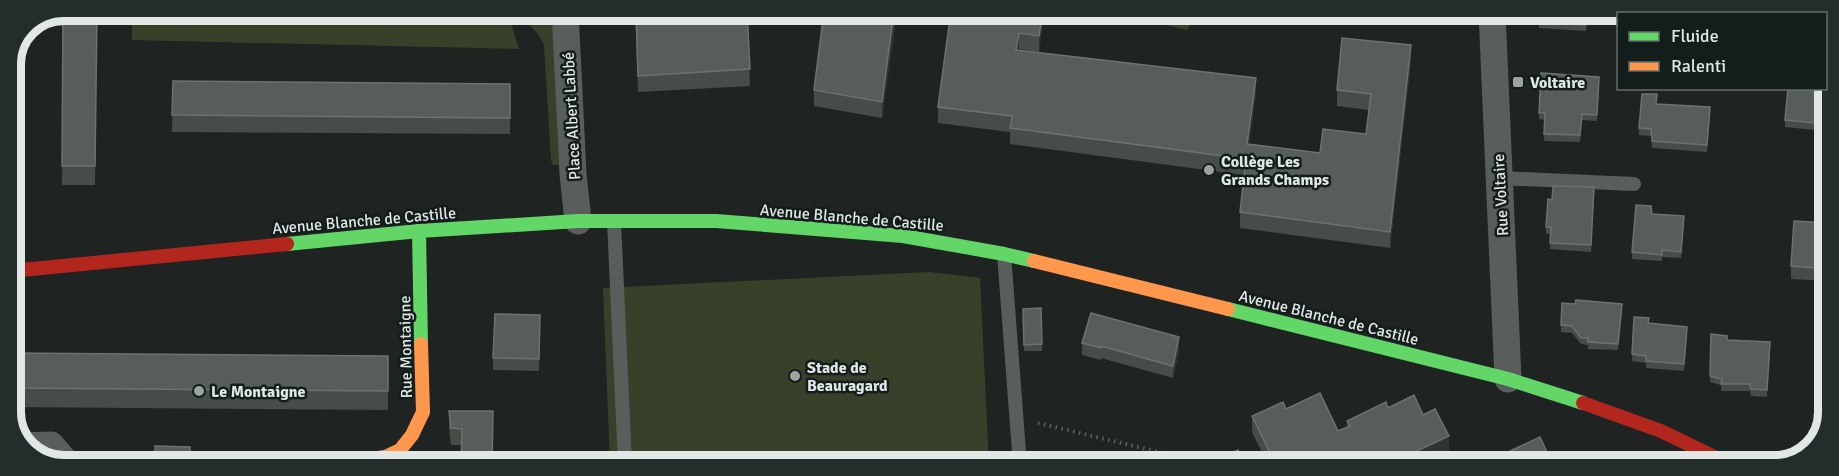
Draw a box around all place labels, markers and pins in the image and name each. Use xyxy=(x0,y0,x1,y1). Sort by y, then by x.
place label: Voltaire xyxy=(1530,73,1585,93)
marker: Voltaire xyxy=(1511,75,1525,89)
place label: Collège Les Grands Champs xyxy=(1221,152,1329,190)
marker: Collège Les Grands Champs xyxy=(1202,163,1216,177)
place label: Stade de Beauragard xyxy=(807,358,888,396)
marker: Stade de Beauragard xyxy=(788,369,802,383)
place label: Le Montaigne xyxy=(211,382,305,402)
marker: Le Montaigne xyxy=(192,384,206,398)

